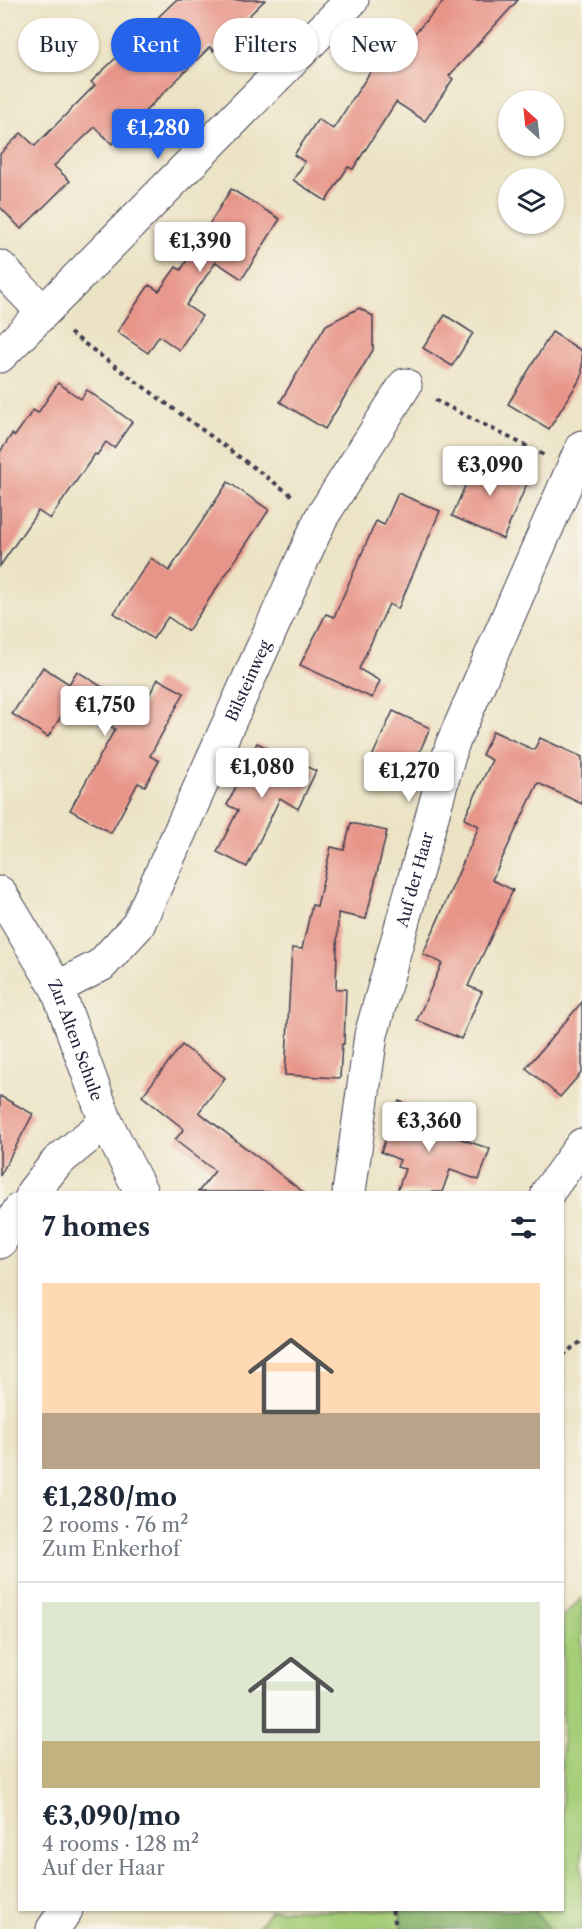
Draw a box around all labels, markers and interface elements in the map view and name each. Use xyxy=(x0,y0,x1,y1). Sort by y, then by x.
chip: Buy xyxy=(18,18,99,72)
chip: Rent xyxy=(111,18,201,72)
chip: Filters xyxy=(213,18,318,72)
chip: New xyxy=(330,18,418,72)
north arrow xyxy=(498,90,564,156)
map controls xyxy=(498,90,564,234)
pin: €1,280 xyxy=(109,109,207,160)
text: €1,280 xyxy=(126,116,190,140)
button: layers xyxy=(498,168,564,234)
pin: €1,390 xyxy=(151,222,249,273)
text: €1,390 xyxy=(168,229,232,253)
pin: €3,090 xyxy=(441,446,539,497)
text: €3,090 xyxy=(457,453,523,477)
street label: Bilsteinweg xyxy=(221,636,275,724)
pin: €1,750 xyxy=(56,686,154,737)
text: €1,750 xyxy=(75,693,136,717)
pin: €1,080 xyxy=(213,748,311,799)
pin: €1,270 xyxy=(360,752,458,803)
text: €1,080 xyxy=(230,755,294,779)
text: €1,270 xyxy=(378,759,440,783)
street label: Auf der Haar xyxy=(391,829,437,930)
street label: Zur Alten Schule xyxy=(44,975,107,1103)
pin: €3,360 xyxy=(380,1102,478,1153)
text: €3,360 xyxy=(396,1109,462,1133)
text: 7 homes xyxy=(42,1211,150,1243)
icon: filters xyxy=(507,1211,540,1244)
icon: home xyxy=(237,1322,345,1430)
text: €1,280/mo xyxy=(42,1481,177,1513)
text: 2 rooms · 76 m² xyxy=(42,1513,188,1537)
text: Zum Enkerhof xyxy=(42,1537,180,1561)
icon: home xyxy=(237,1641,345,1749)
text: €3,090/mo xyxy=(42,1800,180,1832)
text: 4 rooms · 128 m² xyxy=(42,1832,199,1856)
text: Auf der Haar xyxy=(42,1856,165,1880)

